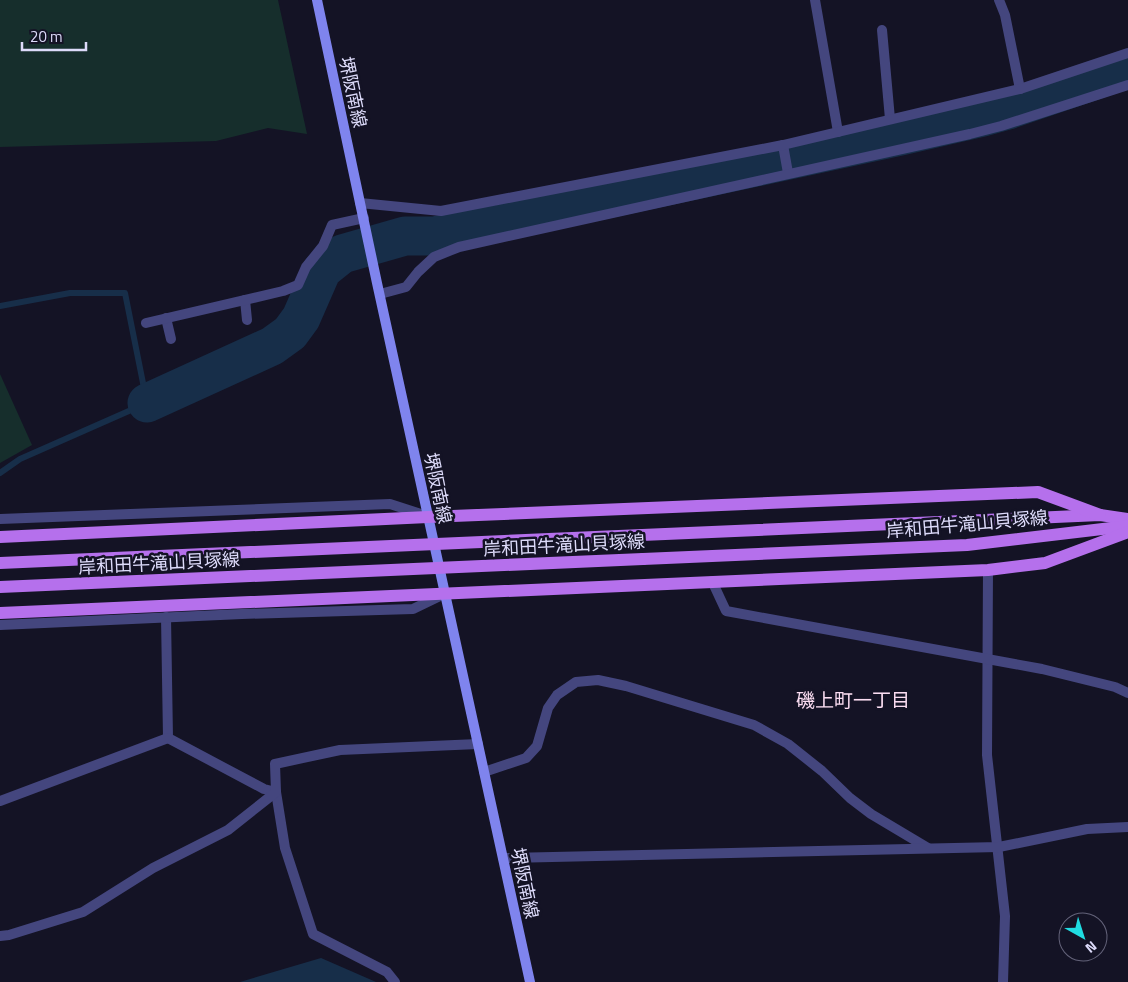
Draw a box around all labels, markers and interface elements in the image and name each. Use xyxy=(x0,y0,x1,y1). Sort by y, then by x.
scale bar xyxy=(22,20,86,52)
text: 20 m xyxy=(30,25,63,48)
street label: 堺阪南線 xyxy=(332,54,374,130)
street label: 堺阪南線 xyxy=(417,450,459,526)
street label: 岸和田牛滝山貝塚線 xyxy=(885,503,1049,545)
street label: 岸和田牛滝山貝塚線 xyxy=(482,527,646,563)
street label: 岸和田牛滝山貝塚線 xyxy=(77,545,241,581)
district label: 磯上町一丁目 xyxy=(796,685,910,714)
street label: 堺阪南線 xyxy=(504,845,546,921)
north arrow xyxy=(1058,912,1108,962)
text: N xyxy=(1081,936,1102,959)

